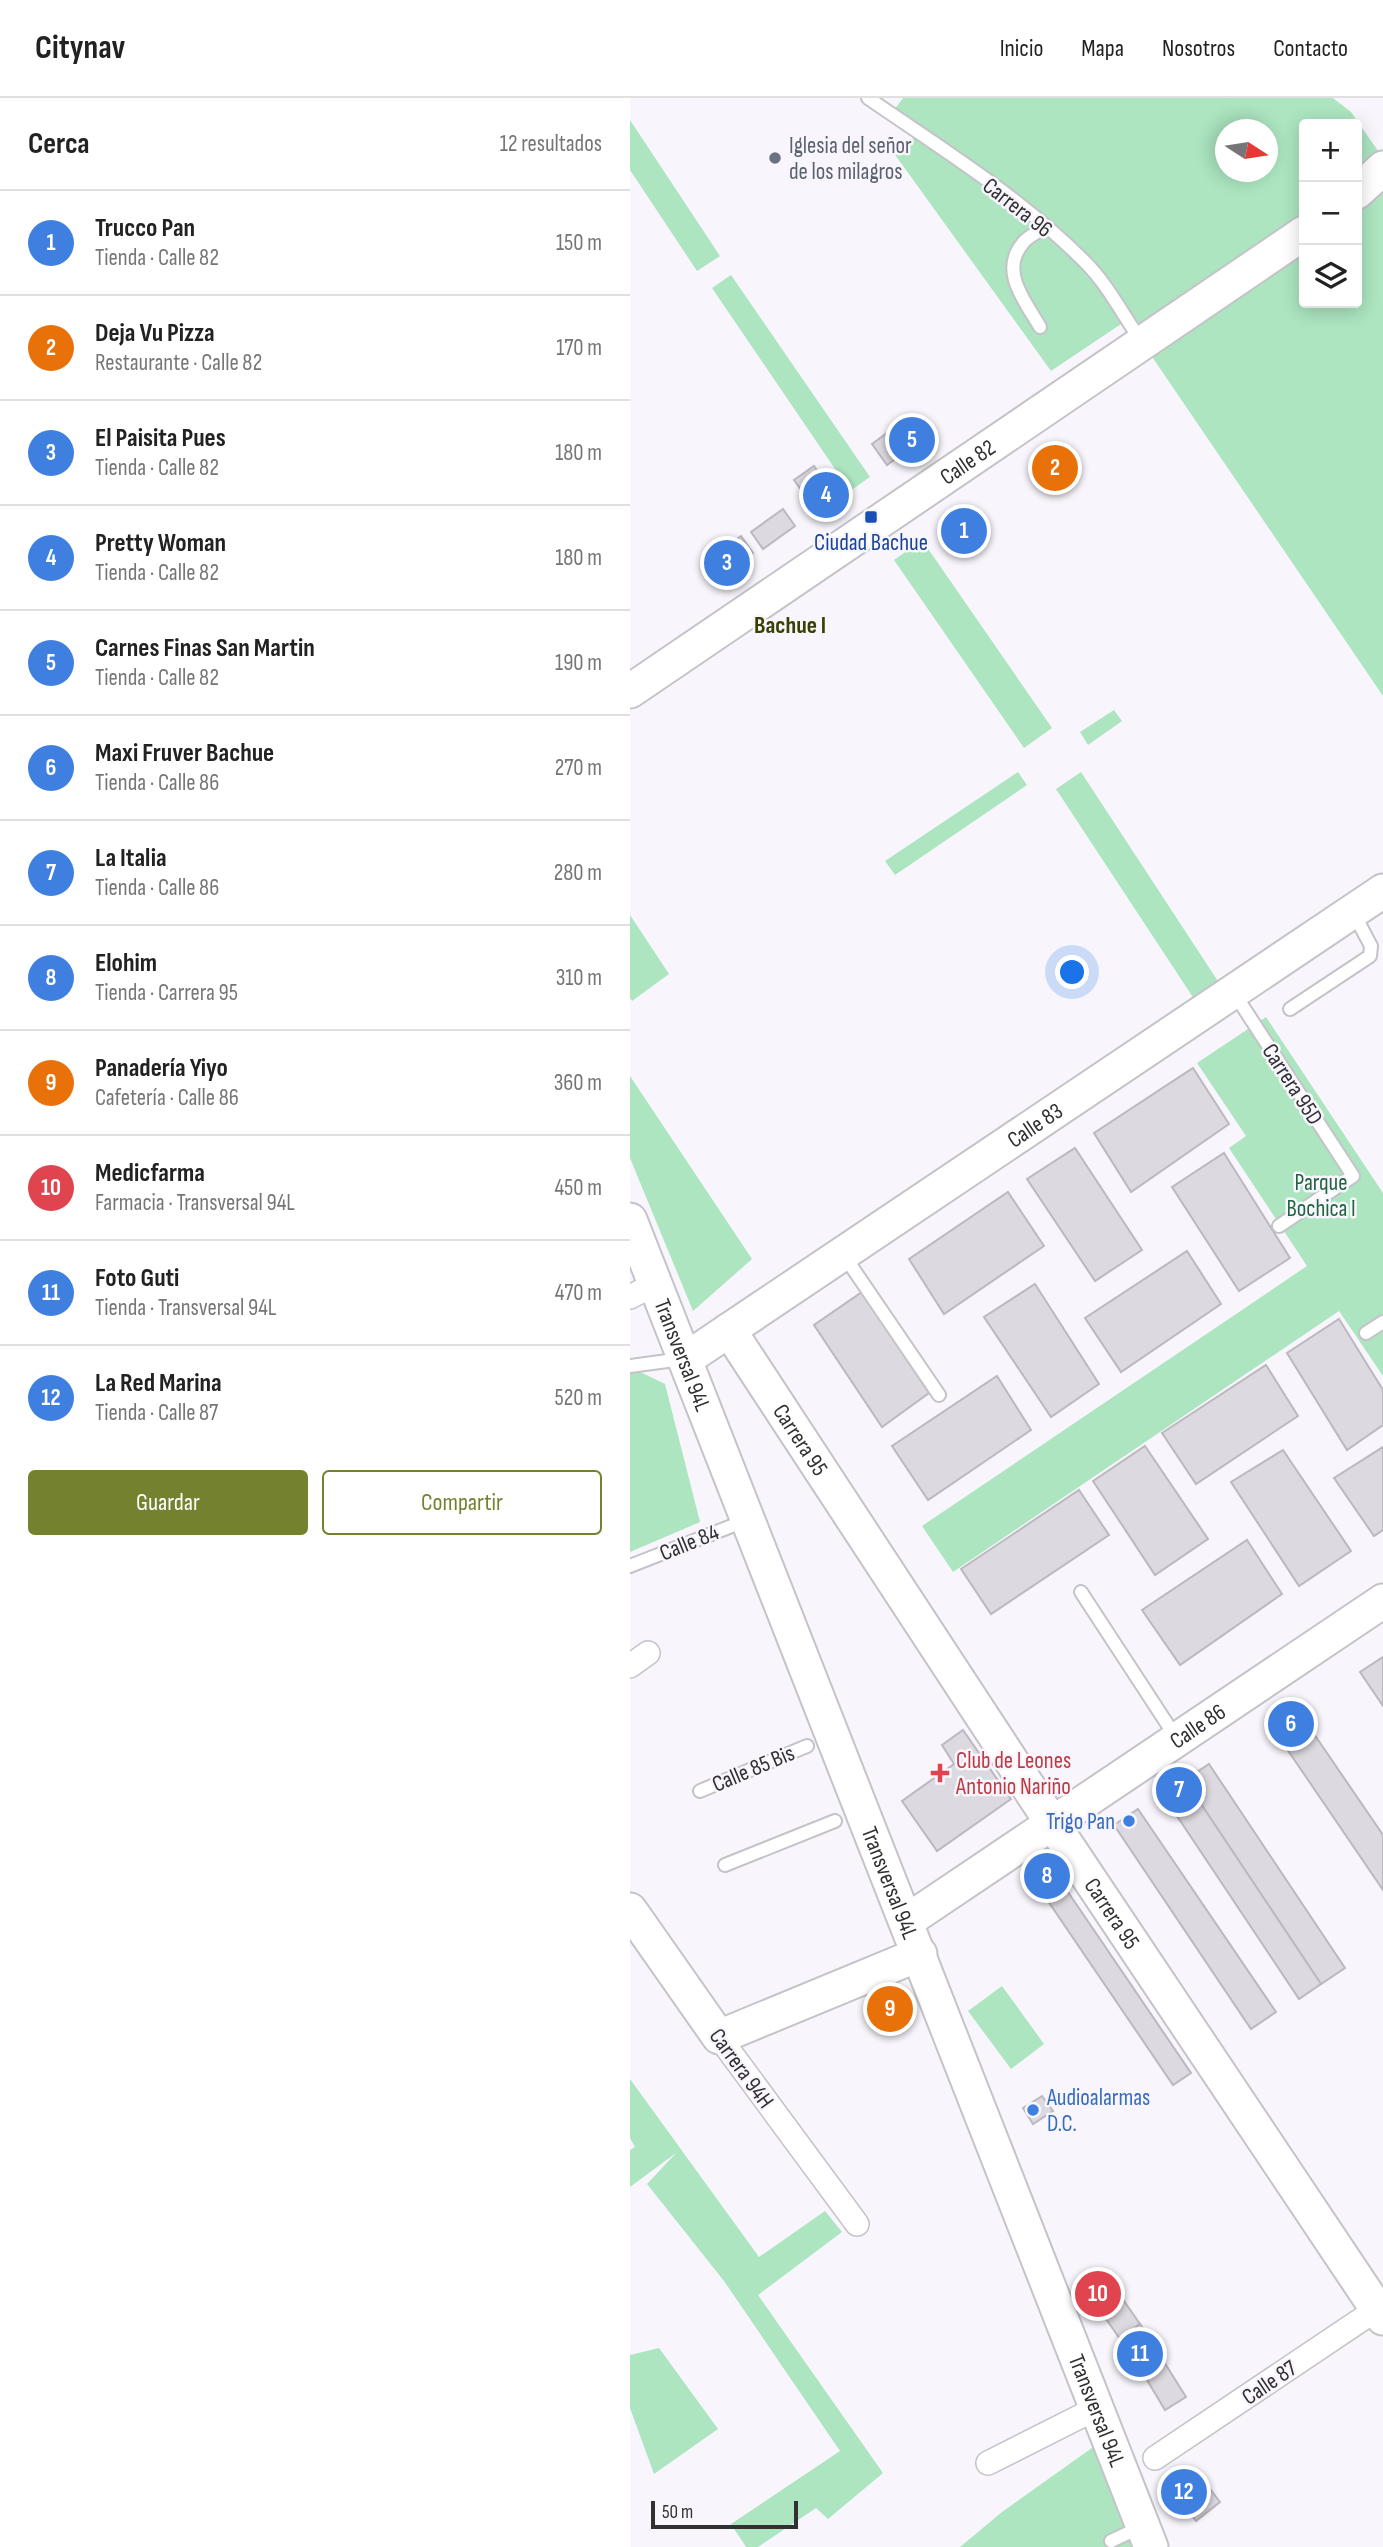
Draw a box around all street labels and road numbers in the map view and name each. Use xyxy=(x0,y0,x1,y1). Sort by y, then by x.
street label: Carrera 96 xyxy=(977,172,1058,244)
street label: Calle 82 xyxy=(935,434,1001,491)
street label: Carrera 95D xyxy=(1256,1039,1329,1130)
street label: Calle 83 xyxy=(1002,1097,1068,1154)
street label: Transversal 94L xyxy=(647,1295,717,1416)
street label: Carrera 95 xyxy=(766,1399,834,1481)
street label: Calle 84 xyxy=(656,1518,723,1567)
street label: Calle 86 xyxy=(1165,1698,1231,1755)
street label: Calle 85 Bis xyxy=(708,1739,799,1799)
street label: Transversal 94L xyxy=(855,1823,924,1944)
street label: Carrera 95 xyxy=(1078,1873,1145,1955)
street label: Carrera 94H xyxy=(703,2023,780,2114)
street label: Transversal 94L xyxy=(1062,2351,1131,2472)
street label: Calle 87 xyxy=(1237,2354,1302,2411)

